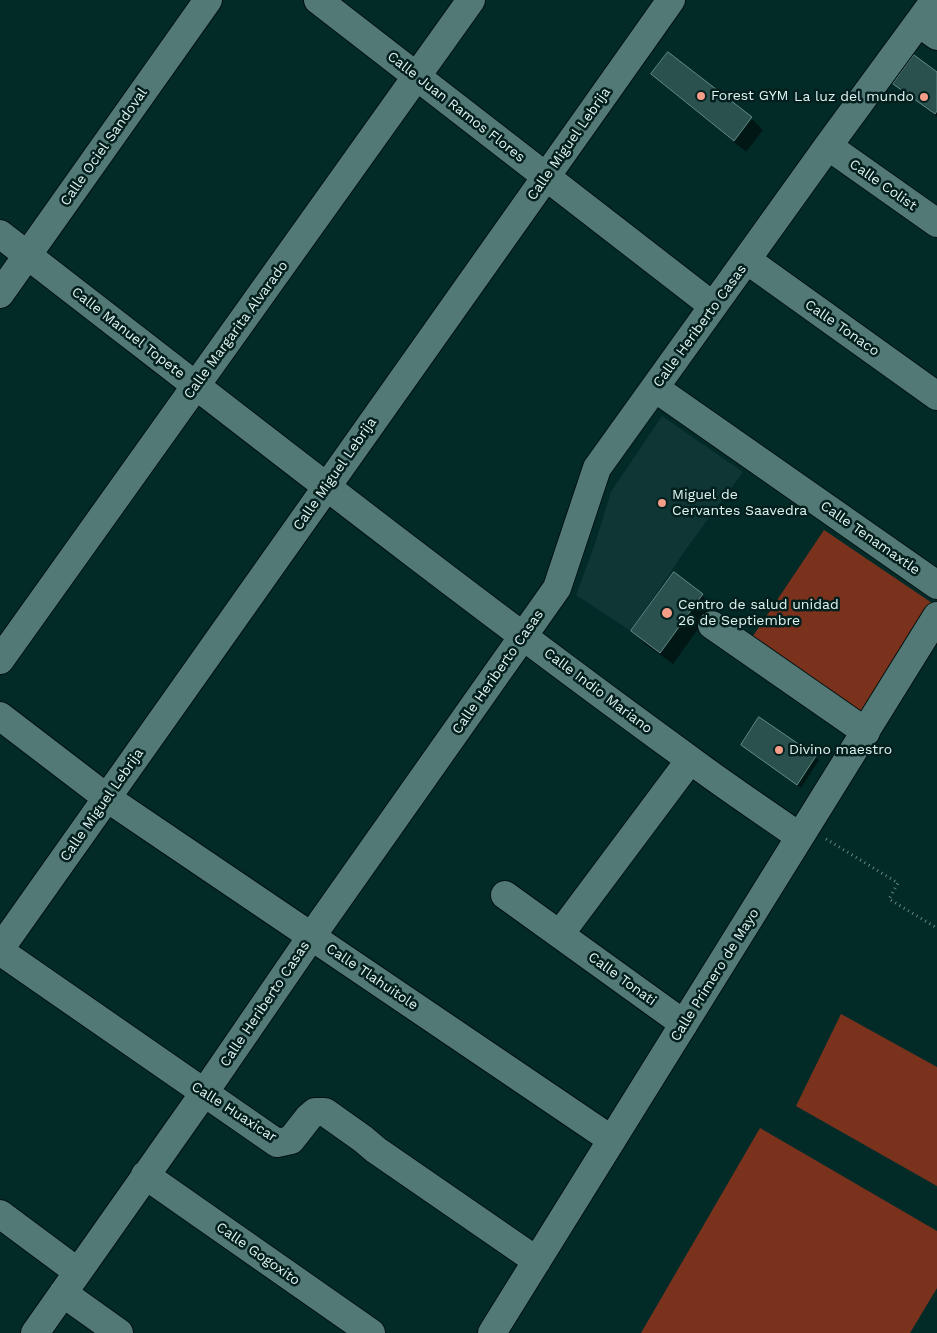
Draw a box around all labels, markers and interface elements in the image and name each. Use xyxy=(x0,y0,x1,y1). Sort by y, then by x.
street label: Calle Juan Ramos Flores xyxy=(384,48,528,166)
street label: Calle Miguel Lebrija xyxy=(524,84,614,204)
street label: Calle Ociel Sandoval xyxy=(57,85,151,209)
place label: Forest GYM xyxy=(711,88,788,104)
place label: La luz del mundo xyxy=(794,89,914,105)
marker: Forest GYM xyxy=(695,90,707,102)
marker: La luz del mundo xyxy=(918,91,930,103)
street label: Calle Colist xyxy=(846,156,920,214)
street label: Calle Margarita Alvarado xyxy=(180,258,292,402)
street label: Calle Heriberto Casas xyxy=(650,261,750,391)
street label: Calle Manuel Topete xyxy=(68,284,188,382)
street label: Calle Tonaco xyxy=(802,296,882,360)
street label: Calle Miguel Lebrija xyxy=(290,414,380,534)
place label: Miguel de Cervantes Saavedra xyxy=(672,487,807,520)
marker: Miguel de Cervantes Saavedra xyxy=(656,497,668,509)
street label: Calle Tenamaxtle xyxy=(817,497,923,579)
place label: Centro de salud unidad 26 de Septiembre xyxy=(678,597,839,630)
marker: Centro de salud unidad 26 de Septiembre xyxy=(660,606,674,620)
street label: Calle Heriberto Casas xyxy=(449,607,547,737)
street label: Calle Indio Mariano xyxy=(540,645,656,737)
place label: Divino maestro xyxy=(789,742,892,758)
marker: Divino maestro xyxy=(773,744,785,756)
street label: Calle Miguel Lebrija xyxy=(57,745,147,865)
street label: Calle Primero de Mayo xyxy=(667,905,763,1045)
street label: Calle Heriberto Casas xyxy=(217,938,313,1070)
street label: Calle Tlahuitole xyxy=(323,940,421,1014)
street label: Calle Tonati xyxy=(585,949,659,1009)
street label: Calle Huaxicar xyxy=(188,1078,280,1146)
street label: Calle Gogoxito xyxy=(213,1219,303,1289)

